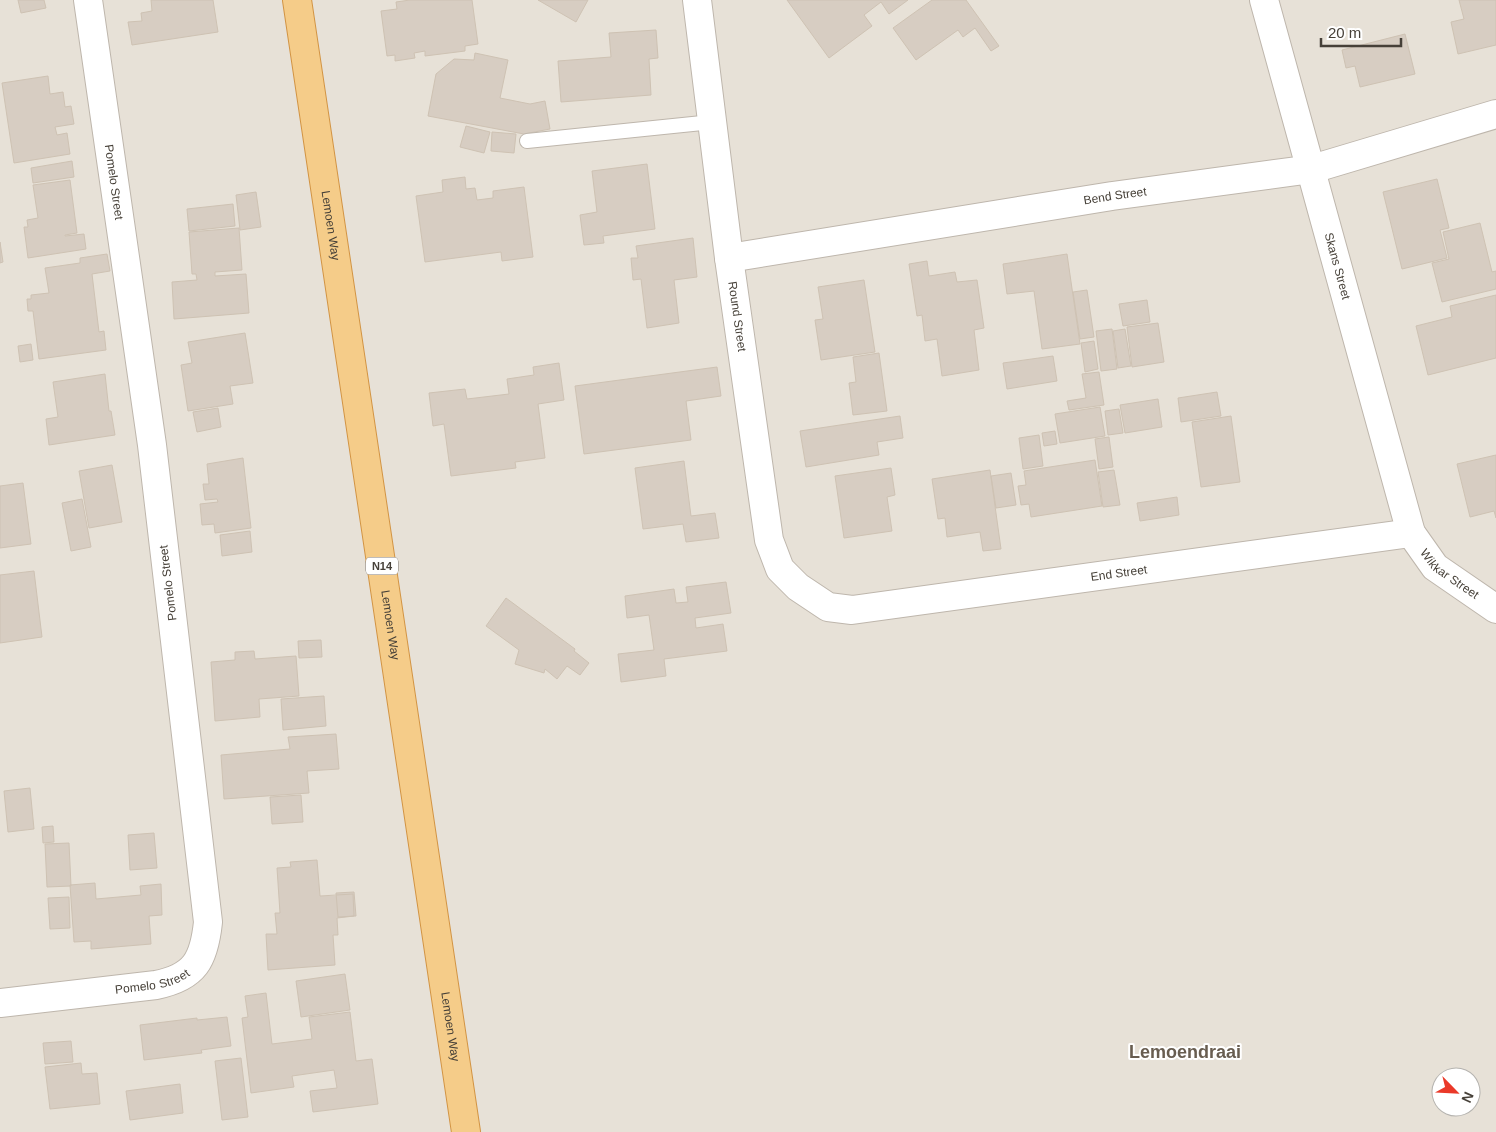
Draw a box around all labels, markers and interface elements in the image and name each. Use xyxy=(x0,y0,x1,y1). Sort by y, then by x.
scale bar xyxy=(1321,15,1401,47)
text: 20 m xyxy=(1328,24,1361,41)
street label: Pomelo Street xyxy=(102,143,126,221)
street label: Bend Street xyxy=(1083,184,1148,208)
street label: Lemoen Way xyxy=(319,190,343,261)
street label: Skans Street xyxy=(1321,231,1353,302)
street label: Round Street xyxy=(725,280,749,353)
street label: Pomelo Street xyxy=(156,544,180,622)
street label: Wikkar Street xyxy=(1417,546,1482,602)
road number: N14 xyxy=(366,558,398,574)
street label: End Street xyxy=(1090,562,1149,584)
street label: Lemoen Way xyxy=(378,589,402,661)
street label: Pomelo Street xyxy=(114,966,193,997)
street label: Lemoen Way xyxy=(438,991,462,1062)
district label: Lemoendraai xyxy=(1129,1042,1241,1062)
north arrow xyxy=(1431,1067,1481,1117)
text: N xyxy=(1459,1089,1477,1105)

